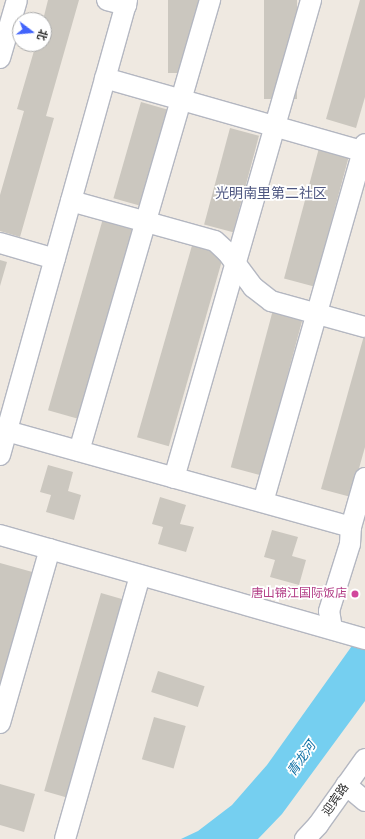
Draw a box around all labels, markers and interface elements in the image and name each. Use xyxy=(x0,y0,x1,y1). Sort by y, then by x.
north arrow xyxy=(12,12,52,52)
text: 北 xyxy=(35,28,50,42)
district label: 光明南里第二社区 xyxy=(215,185,327,201)
place label: 唐山锦江国际饭店 xyxy=(251,587,347,601)
marker: 唐山锦江国际饭店 xyxy=(350,589,360,599)
water label: 青龙河 xyxy=(284,739,320,779)
street label: 迎宾路 xyxy=(320,781,352,819)

